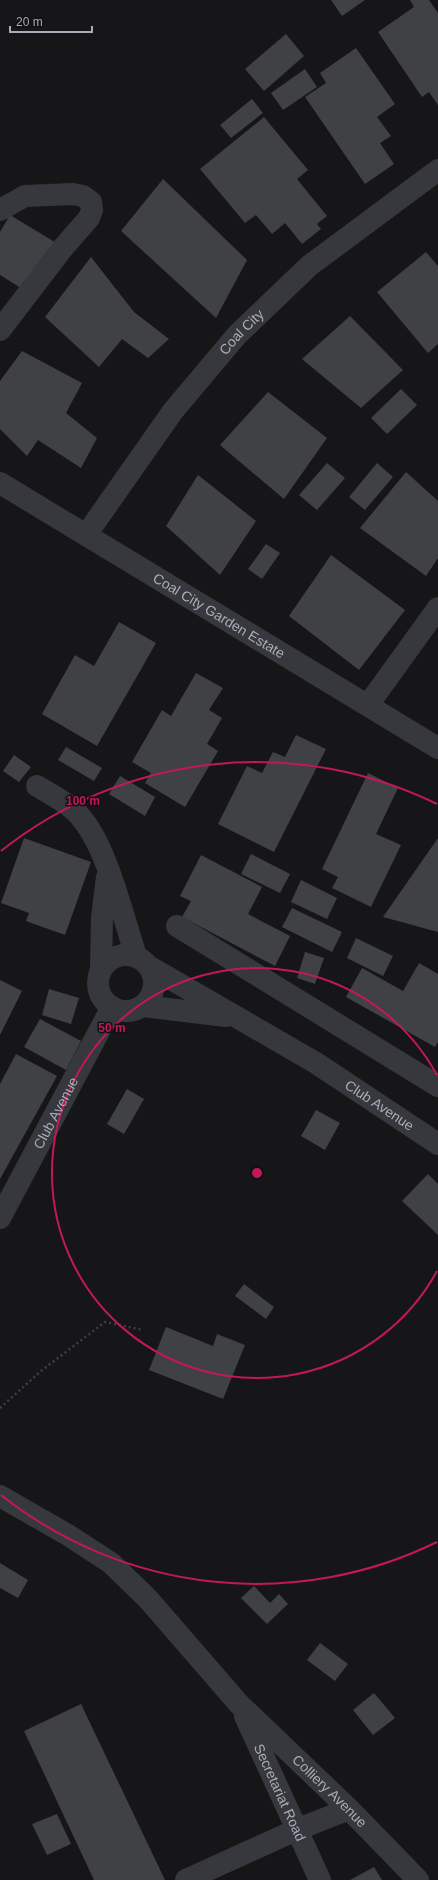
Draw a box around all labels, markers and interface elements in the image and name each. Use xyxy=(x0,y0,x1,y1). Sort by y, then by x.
scale bar xyxy=(10,8,92,34)
text: 20 m xyxy=(16,15,43,29)
street label: Coal City xyxy=(216,306,267,358)
street label: Coal City Garden Estate xyxy=(150,570,288,662)
text: 100 m xyxy=(66,794,100,808)
text: 50 m xyxy=(98,1021,126,1035)
street label: Club Avenue xyxy=(30,1074,82,1152)
street label: Club Avenue xyxy=(342,1077,417,1134)
centre of rings xyxy=(250,1166,264,1180)
street label: Secretariat Road xyxy=(251,1741,309,1844)
street label: Colliery Avenue xyxy=(289,1751,370,1831)

